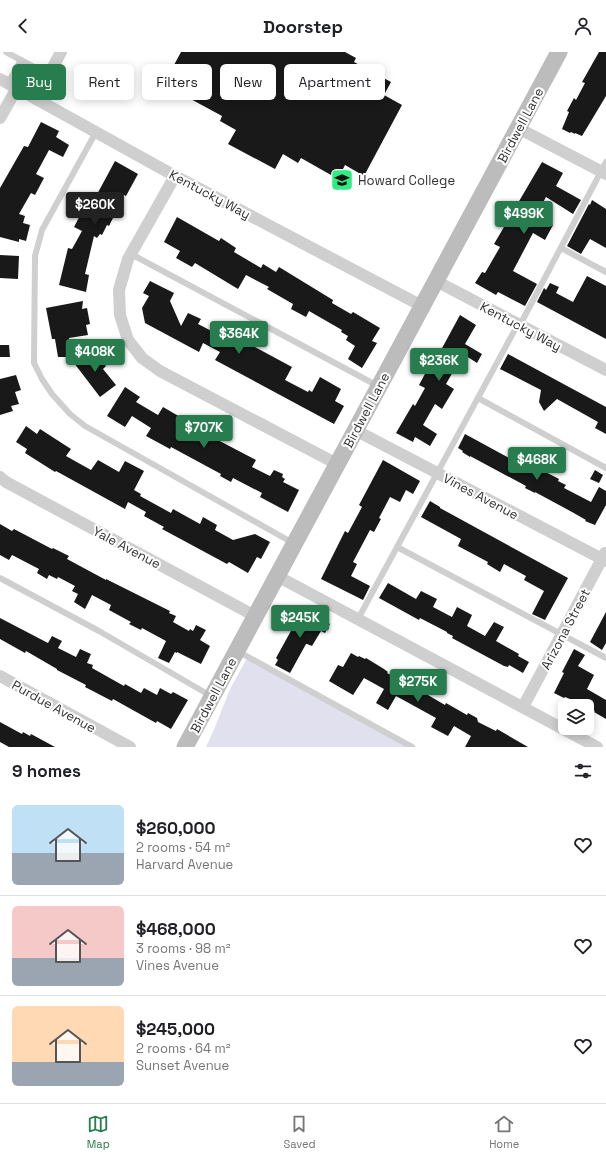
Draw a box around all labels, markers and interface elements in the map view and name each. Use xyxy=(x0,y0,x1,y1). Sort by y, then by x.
icon: back xyxy=(12,15,34,37)
text: Doorstep xyxy=(263,15,343,38)
icon: person xyxy=(572,15,594,37)
chip: Buy xyxy=(12,64,66,100)
chip: Rent xyxy=(74,64,134,100)
chip: Filters xyxy=(142,64,212,100)
chip: New xyxy=(220,64,276,100)
chip: Apartment xyxy=(284,64,385,100)
street label: Birdwell Lane xyxy=(494,85,547,166)
street label: Kentucky Way xyxy=(166,166,253,223)
school or university icon: Howard College xyxy=(329,167,355,193)
place label: Howard College xyxy=(358,172,455,189)
pin: $260K xyxy=(67,192,123,226)
text: $260K xyxy=(75,196,115,213)
pin: $499K xyxy=(496,201,552,235)
text: $499K xyxy=(504,205,544,222)
street label: Kentucky Way xyxy=(477,298,564,355)
pin: $364K xyxy=(211,321,267,355)
text: $364K xyxy=(219,325,259,342)
pin: $408K xyxy=(67,339,123,373)
text: $408K xyxy=(75,343,115,360)
pin: $236K xyxy=(411,348,467,382)
text: $236K xyxy=(419,352,459,369)
street label: Birdwell Lane xyxy=(340,370,393,451)
pin: $707K xyxy=(176,415,232,449)
text: $707K xyxy=(185,419,223,436)
pin: $468K xyxy=(509,447,565,481)
text: $468K xyxy=(517,451,557,468)
street label: Vines Avenue xyxy=(440,469,521,523)
street label: Yale Avenue xyxy=(90,522,164,572)
street label: Arizona Street xyxy=(537,586,594,673)
pin: $245K xyxy=(272,605,328,639)
text: $245K xyxy=(280,609,320,626)
street label: Birdwell Lane xyxy=(187,655,240,736)
pin: $275K xyxy=(390,669,446,703)
text: $275K xyxy=(399,673,437,690)
street label: Purdue Avenue xyxy=(9,676,99,737)
map controls xyxy=(558,699,594,735)
button: layers xyxy=(558,699,594,735)
text: 9 homes xyxy=(12,760,81,782)
icon: filters xyxy=(572,760,594,782)
text: $260,000 xyxy=(136,817,216,839)
icon: home xyxy=(44,821,92,869)
icon: heart xyxy=(572,834,594,856)
text: 2 rooms · 54 m² xyxy=(136,839,230,856)
text: Harvard Avenue xyxy=(136,856,233,873)
text: $468,000 xyxy=(136,918,216,940)
icon: home xyxy=(44,922,92,970)
icon: heart xyxy=(572,935,594,957)
text: 3 rooms · 98 m² xyxy=(136,940,230,957)
text: Vines Avenue xyxy=(136,957,219,974)
text: $245,000 xyxy=(136,1018,215,1040)
icon: home xyxy=(44,1022,92,1070)
icon: heart xyxy=(572,1035,594,1057)
text: 2 rooms · 64 m² xyxy=(136,1040,230,1057)
text: Sunset Avenue xyxy=(136,1057,229,1074)
tab: Map xyxy=(87,1113,110,1151)
tab: Saved xyxy=(283,1113,316,1151)
tab: Home xyxy=(489,1113,519,1151)

